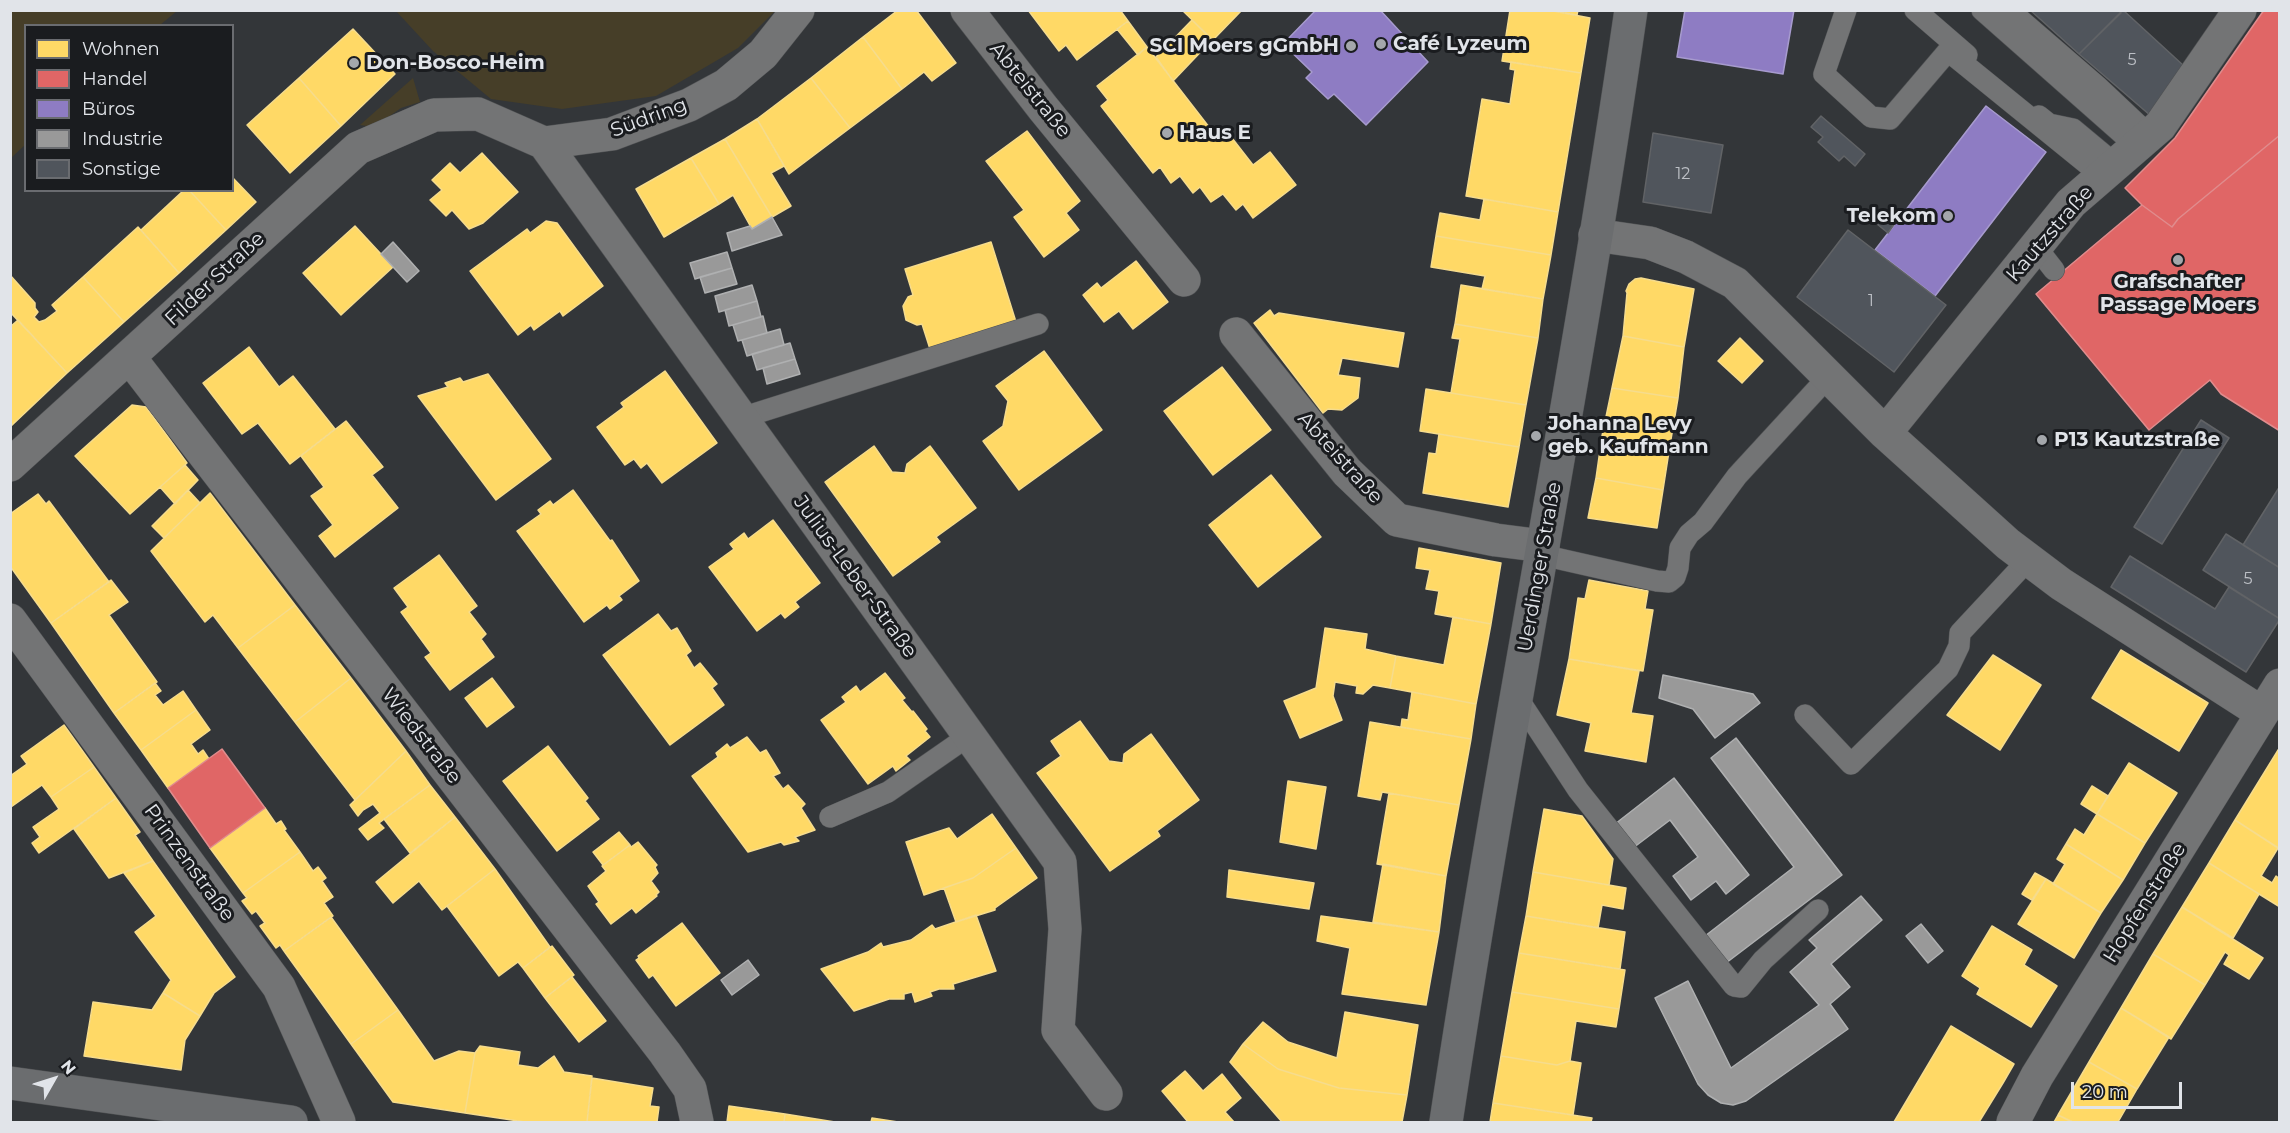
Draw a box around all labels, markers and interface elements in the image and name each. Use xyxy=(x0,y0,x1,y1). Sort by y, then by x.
legend xyxy=(24,24,234,192)
place label: Café Lyzeum xyxy=(1393,32,1528,56)
place label: SCI Moers gGmbH xyxy=(1149,34,1339,58)
marker: Café Lyzeum xyxy=(1374,37,1388,51)
text: Wohnen xyxy=(82,38,160,60)
street label: Abteistraße xyxy=(984,38,1076,142)
marker: SCI Moers gGmbH xyxy=(1344,39,1358,53)
house number: 5 xyxy=(2127,50,2137,70)
place label: Don-Bosco-Heim xyxy=(366,51,545,75)
marker: Don-Bosco-Heim xyxy=(347,56,361,70)
text: Handel xyxy=(82,68,147,90)
street label: Südring xyxy=(607,93,691,143)
text: Büros xyxy=(82,98,135,120)
place label: Haus E xyxy=(1179,121,1251,145)
marker: Haus E xyxy=(1160,126,1174,140)
text: Industrie xyxy=(82,128,163,150)
text: Sonstige xyxy=(82,158,161,180)
house number: 12 xyxy=(1676,164,1690,184)
street label: Kautzstraße xyxy=(2002,181,2098,287)
place label: Telekom xyxy=(1847,204,1936,228)
marker: Telekom xyxy=(1941,209,1955,223)
street label: Filder Straße xyxy=(160,227,270,331)
marker: Grafschafter Passage Moers xyxy=(2171,253,2185,267)
place label: Grafschafter Passage Moers xyxy=(2100,270,2256,317)
house number: 1 xyxy=(1868,291,1874,311)
street label: Abteistraße xyxy=(1292,407,1388,509)
place label: Johanna Levy geb. Kaufmann xyxy=(1548,412,1709,459)
place label: P13 Kautzstraße xyxy=(2054,428,2220,452)
marker: Johanna Levy geb. Kaufmann xyxy=(1529,429,1543,443)
marker: P13 Kautzstraße xyxy=(2035,433,2049,447)
street label: Uerdinger Straße xyxy=(1513,480,1567,654)
street label: Julius-Leber-Straße xyxy=(788,491,922,663)
house number: 5 xyxy=(2243,569,2253,589)
street label: Wiedstraße xyxy=(376,683,466,789)
street label: Prinzenstraße xyxy=(139,800,239,926)
street label: Hopfenstraße xyxy=(2099,839,2191,967)
north arrow xyxy=(24,1049,84,1109)
text: N xyxy=(57,1056,80,1078)
scale bar xyxy=(2074,1070,2185,1108)
text: 20 m xyxy=(2082,1081,2128,1103)

